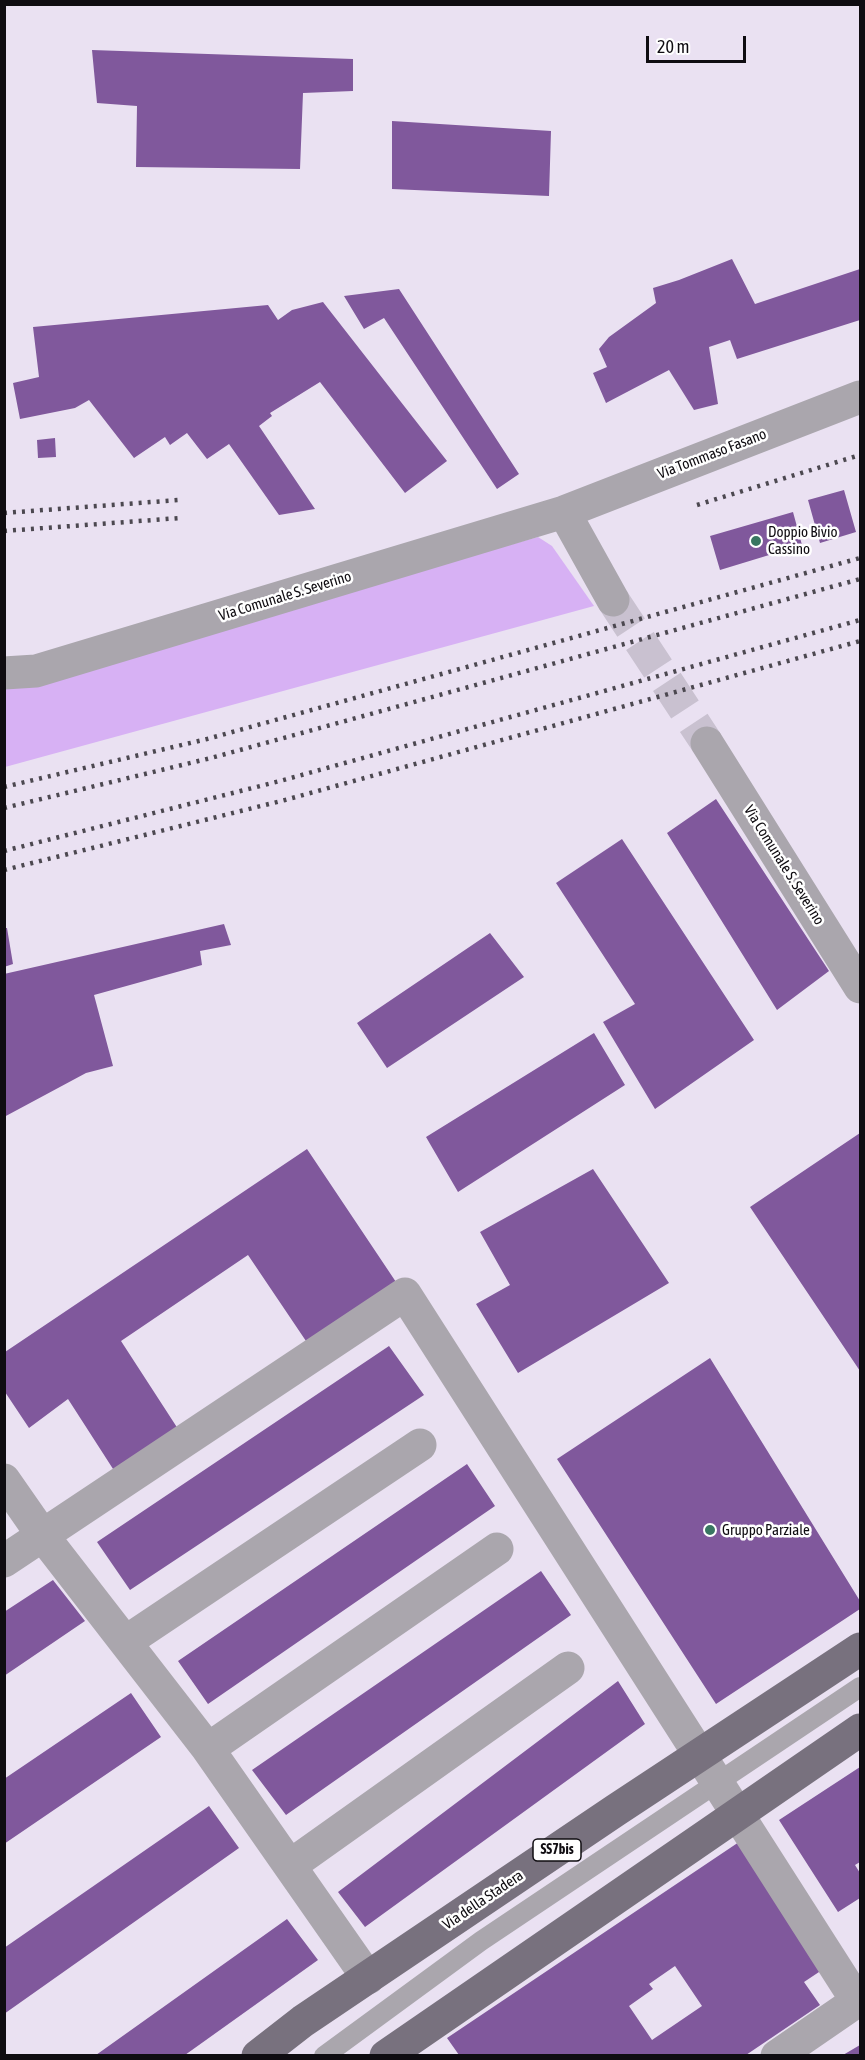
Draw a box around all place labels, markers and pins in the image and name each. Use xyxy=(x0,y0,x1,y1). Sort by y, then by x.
place label: Doppio Bivio Cassino xyxy=(768,523,837,558)
marker: Doppio Bivio Cassino xyxy=(749,534,763,548)
place label: Gruppo Parziale xyxy=(722,1521,810,1539)
marker: Gruppo Parziale xyxy=(703,1523,717,1537)

